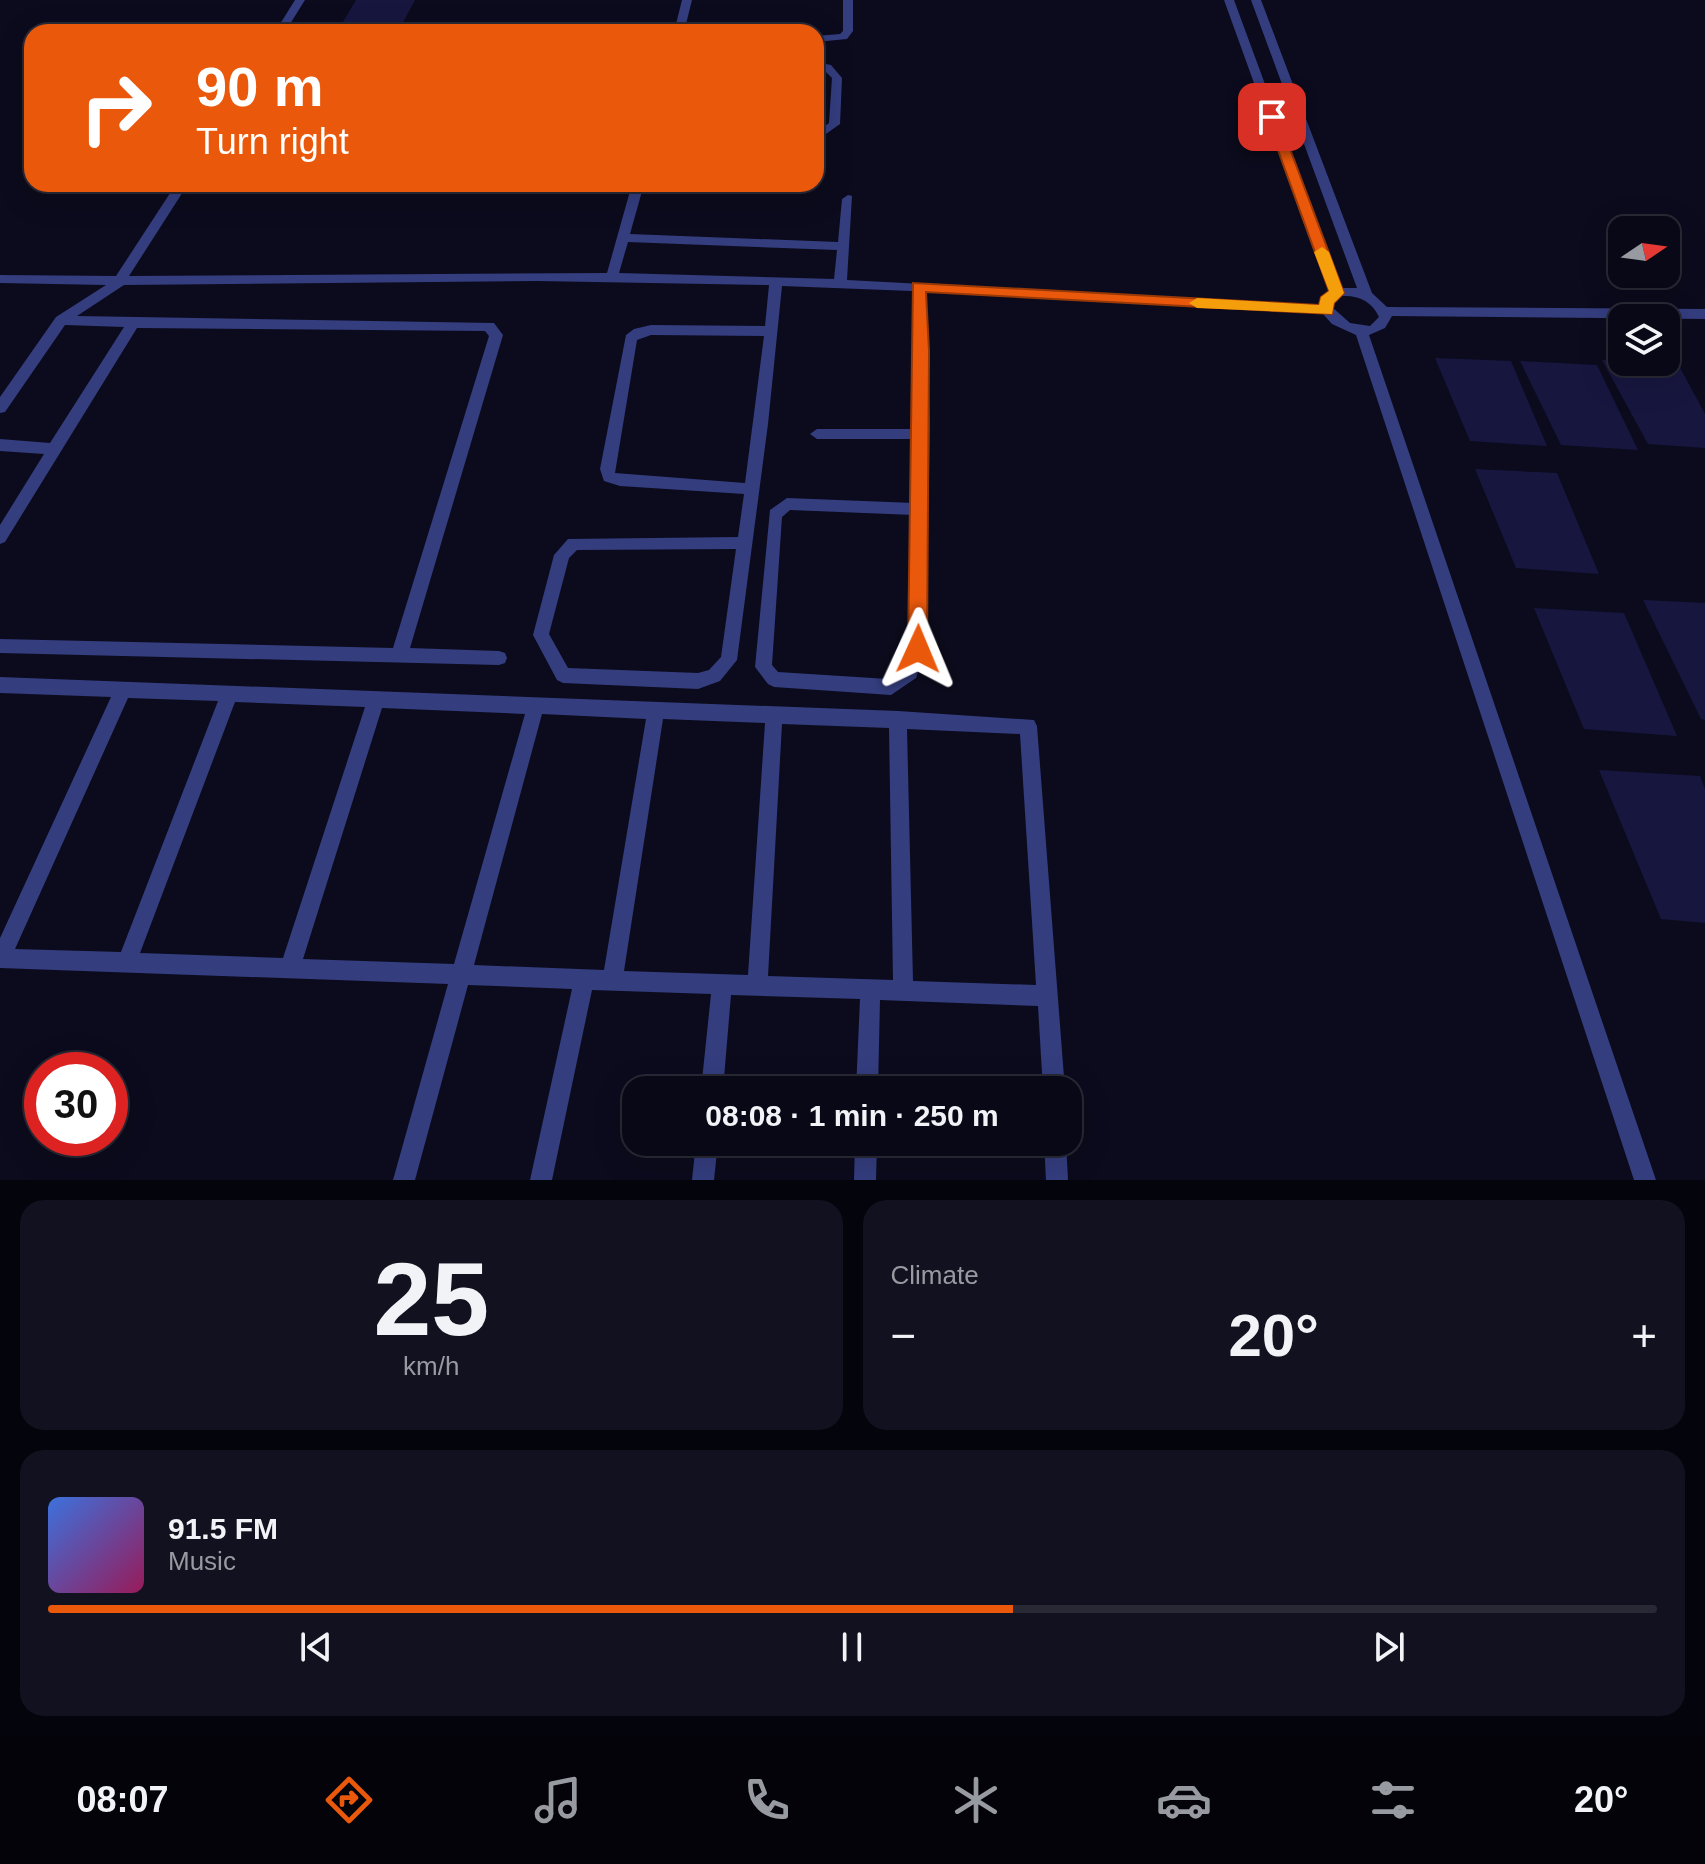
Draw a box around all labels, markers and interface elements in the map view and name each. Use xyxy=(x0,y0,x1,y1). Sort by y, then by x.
text: 90 m xyxy=(196,55,324,118)
icon: right xyxy=(64,56,168,160)
pin xyxy=(1238,83,1306,151)
icon: arrive xyxy=(1250,95,1294,139)
text: Turn right xyxy=(196,121,349,162)
north arrow xyxy=(1608,216,1680,288)
map controls xyxy=(1608,216,1680,376)
button: layers xyxy=(1608,304,1680,376)
position arrow xyxy=(876,607,960,691)
speed limit sign: 30 xyxy=(24,1052,128,1156)
text: 08:08 · 1 min · 250 m xyxy=(705,1099,999,1132)
text: 25 xyxy=(373,1241,489,1357)
text: Climate xyxy=(891,1260,979,1290)
text: 20° xyxy=(1228,1302,1319,1369)
text: − xyxy=(891,1311,916,1360)
text: + xyxy=(1631,1311,1657,1360)
text: km/h xyxy=(403,1351,459,1381)
text: 91.5 FM xyxy=(168,1512,278,1545)
text: Music xyxy=(168,1546,236,1576)
icon: previous xyxy=(294,1625,338,1669)
icon: pause xyxy=(830,1625,874,1669)
icon: next xyxy=(1367,1625,1411,1669)
icon: directions xyxy=(321,1772,377,1828)
icon: music xyxy=(530,1772,586,1828)
icon: phone xyxy=(739,1772,795,1828)
icon: climate xyxy=(948,1772,1004,1828)
icon: car xyxy=(1156,1772,1212,1828)
icon: filters xyxy=(1365,1772,1421,1828)
text: 08:07 xyxy=(76,1779,168,1820)
text: 20° xyxy=(1574,1779,1629,1820)

